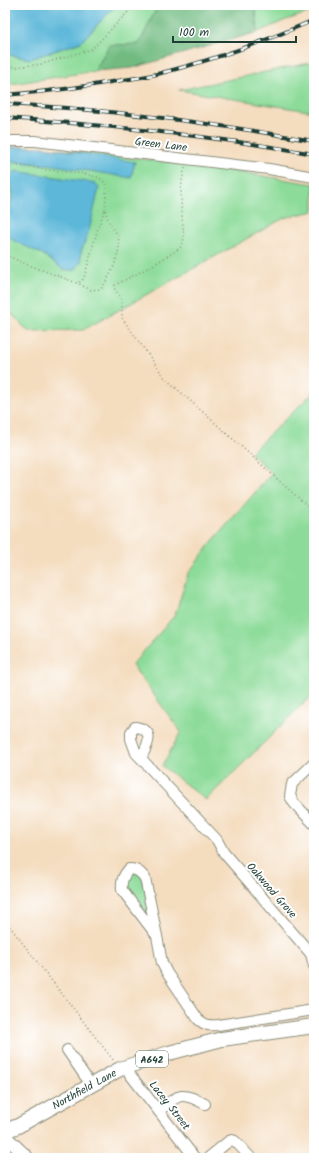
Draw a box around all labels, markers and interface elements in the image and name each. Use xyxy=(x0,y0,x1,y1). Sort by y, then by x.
scale bar xyxy=(173,18,296,44)
text: 100 m xyxy=(179,23,210,42)
street label: Green Lane xyxy=(134,133,188,157)
street label: Oakwood Grove xyxy=(242,859,301,923)
road number: A642 xyxy=(136,1051,168,1067)
street label: Northfield Lane xyxy=(49,1065,120,1115)
street label: Lacey Street xyxy=(144,1077,195,1135)

